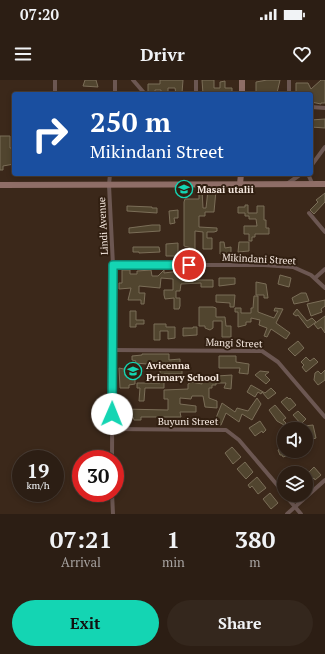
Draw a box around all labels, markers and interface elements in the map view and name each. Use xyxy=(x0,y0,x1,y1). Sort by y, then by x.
text: 07:20 xyxy=(20,4,59,24)
text: Drivr xyxy=(140,42,185,66)
icon: menu xyxy=(12,43,34,65)
icon: heart xyxy=(291,43,313,65)
text: 250 m xyxy=(90,103,171,140)
icon: right xyxy=(24,108,76,160)
text: Mikindani Street xyxy=(90,139,224,163)
school or university icon: Masai utalii xyxy=(174,179,194,199)
place label: Masai utalii xyxy=(197,183,254,196)
street label: Lindi Avenue xyxy=(95,197,111,255)
pin xyxy=(172,248,206,282)
street label: Mikindani Street xyxy=(221,251,297,267)
icon: arrive xyxy=(178,254,200,276)
street label: Mangi Street xyxy=(205,336,263,351)
place label: Avicenna Primary School xyxy=(146,359,220,384)
school or university icon: Avicenna Primary School xyxy=(123,361,143,381)
position arrow xyxy=(91,393,133,435)
street label: Buyuni Street xyxy=(158,415,219,428)
map controls xyxy=(277,422,313,502)
button: sound xyxy=(277,422,313,458)
speed limit sign: 30 xyxy=(72,450,124,502)
text: 19 xyxy=(27,457,49,484)
button: layers xyxy=(277,466,313,502)
text: km/h xyxy=(26,479,50,492)
text: 07:21 xyxy=(50,523,112,555)
text: 1 xyxy=(167,523,180,555)
text: 380 xyxy=(235,523,275,555)
text: Arrival xyxy=(61,553,101,571)
text: min xyxy=(162,553,185,571)
text: m xyxy=(249,553,261,571)
button: Exit xyxy=(12,600,159,646)
button: Share xyxy=(167,600,313,646)

